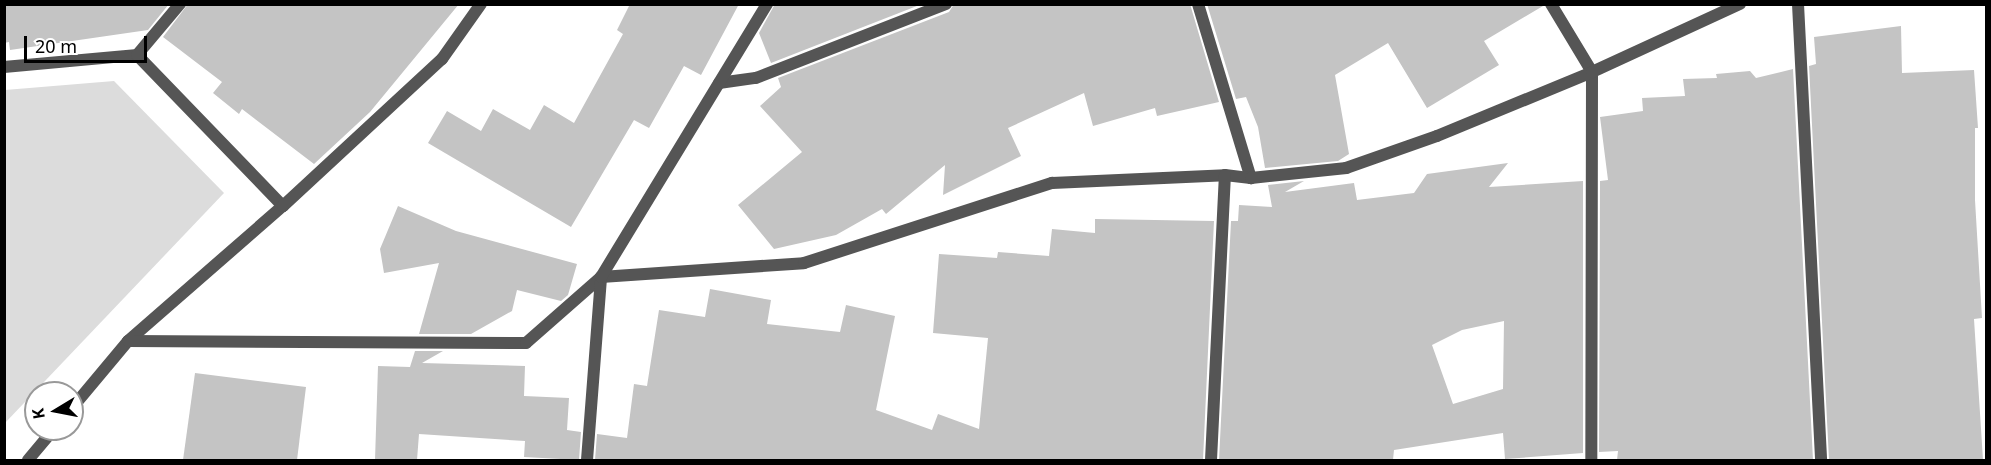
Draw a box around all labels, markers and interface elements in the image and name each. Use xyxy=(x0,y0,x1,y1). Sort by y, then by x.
scale bar xyxy=(27,24,150,62)
text: 20 m xyxy=(35,34,77,58)
north arrow xyxy=(24,381,84,441)
text: K xyxy=(26,407,50,421)

